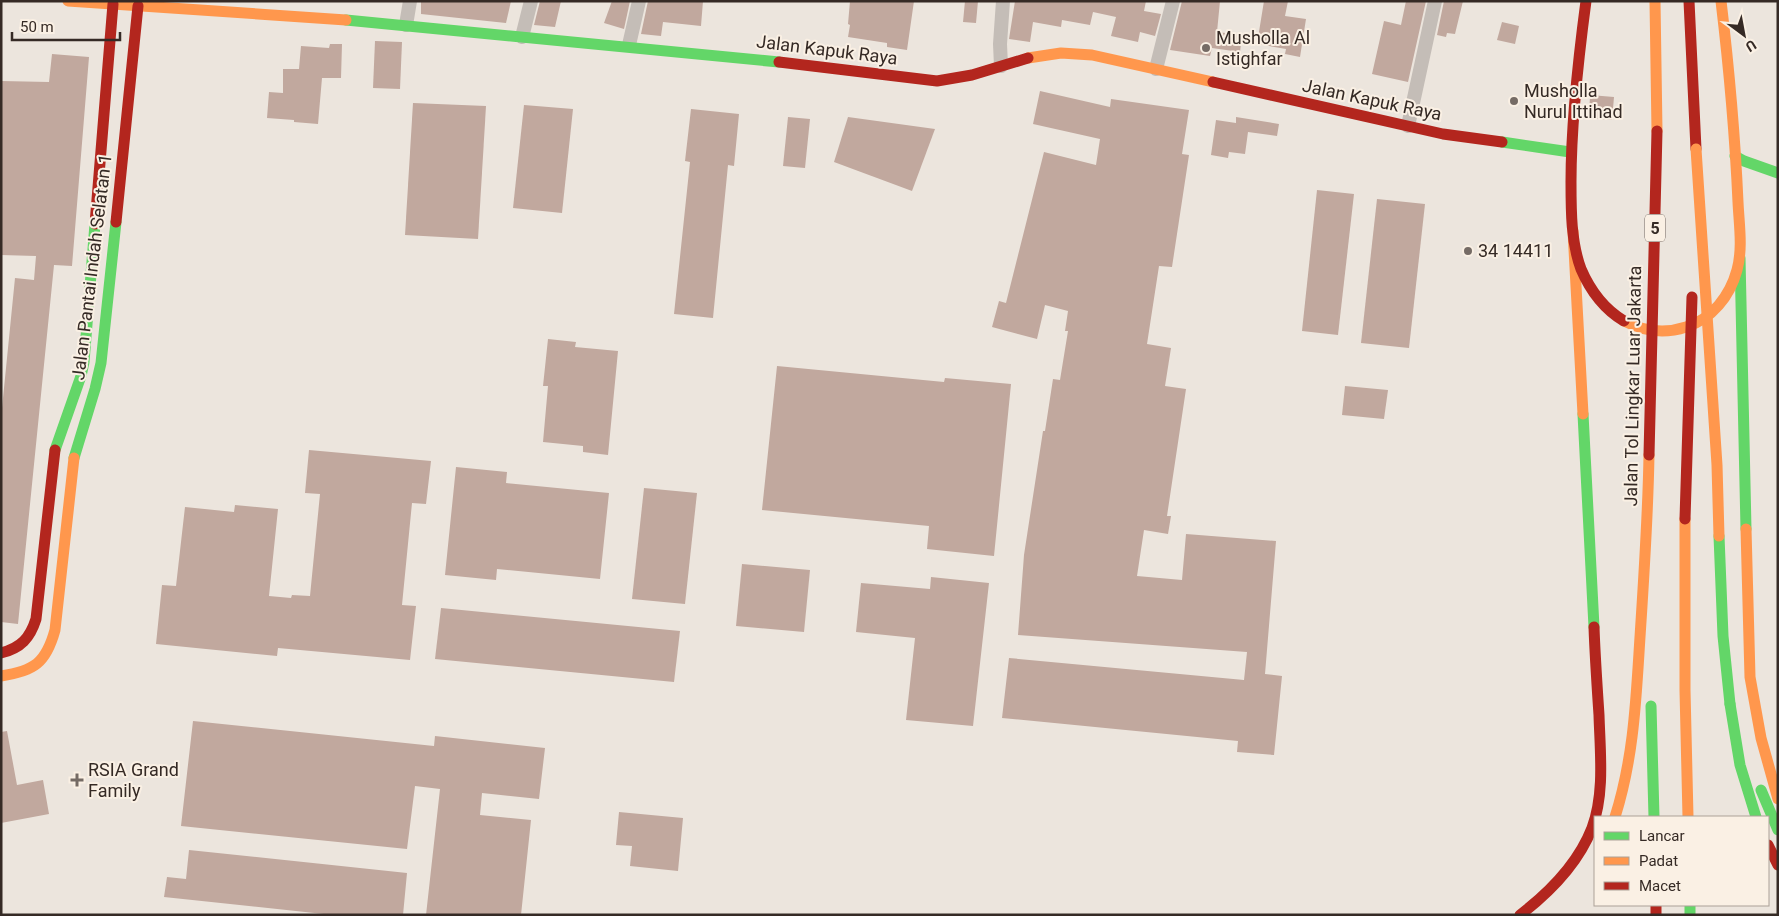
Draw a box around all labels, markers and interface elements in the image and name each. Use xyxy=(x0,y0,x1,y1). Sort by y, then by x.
scale bar xyxy=(12,10,120,42)
north arrow xyxy=(1719,10,1769,60)
text: 50 m xyxy=(20,18,54,36)
place label: Musholla Al Istighfar xyxy=(1216,27,1310,69)
street label: Jalan Kapuk Raya xyxy=(755,30,899,69)
text: U xyxy=(1743,37,1759,55)
marker: Musholla Al Istighfar xyxy=(1200,42,1212,54)
street label: Jalan Kapuk Raya xyxy=(1301,74,1444,125)
place label: Musholla Nurul Ittihad xyxy=(1524,80,1623,122)
marker: Musholla Nurul Ittihad xyxy=(1508,95,1520,107)
street label: Jalan Pantai Indah Selatan 1 xyxy=(67,153,116,381)
road number: 5 xyxy=(1645,214,1665,242)
place label: 34 14411 xyxy=(1478,240,1553,261)
marker: 34 14411 xyxy=(1462,245,1474,257)
street label: Jalan Tol Lingkar Luar Jakarta xyxy=(1620,265,1645,507)
place label: RSIA Grand Family xyxy=(88,759,179,801)
marker: RSIA Grand Family xyxy=(70,773,84,787)
legend xyxy=(1594,816,1769,906)
text: Lancar xyxy=(1639,827,1685,845)
text: Padat xyxy=(1639,852,1678,870)
text: Macet xyxy=(1639,877,1681,895)

